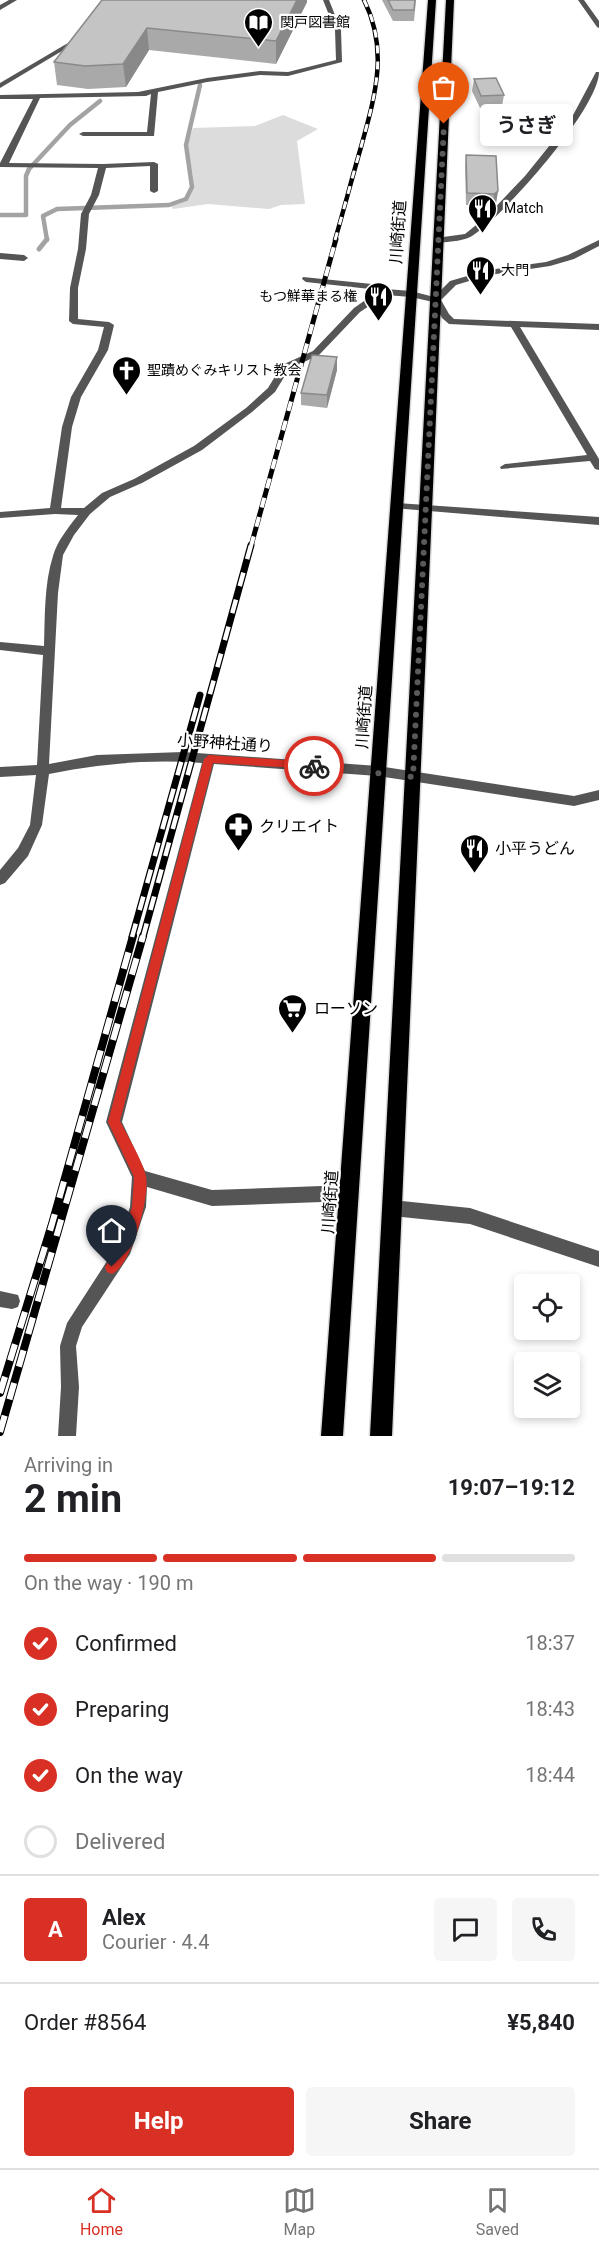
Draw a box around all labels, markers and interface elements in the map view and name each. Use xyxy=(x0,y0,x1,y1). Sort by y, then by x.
library icon: 関戸図書館 xyxy=(243,6,275,48)
place label: 関戸図書館 xyxy=(280,14,350,30)
pin xyxy=(418,62,469,124)
icon: bag xyxy=(427,71,460,104)
callout: うさぎ xyxy=(480,103,573,145)
text: うさぎ xyxy=(497,113,557,137)
restaurant icon: Match xyxy=(467,192,499,234)
street label: 川崎街道 xyxy=(386,199,410,265)
place label: Match xyxy=(504,200,543,216)
restaurant icon: 大門 xyxy=(464,254,496,296)
place label: 大門 xyxy=(501,262,529,278)
restaurant icon: もつ鮮華まる権 xyxy=(362,280,394,322)
place label: もつ鮮華まる権 xyxy=(260,288,357,304)
church icon: 聖蹟めぐみキリスト教会 xyxy=(110,354,142,396)
place label: 聖蹟めぐみキリスト教会 xyxy=(147,362,301,378)
street label: 川崎街道 xyxy=(352,684,376,750)
street label: 小野神社通り xyxy=(176,730,274,756)
courier xyxy=(284,736,344,796)
icon: bike xyxy=(298,750,331,783)
pharmacy icon: クリエイト xyxy=(222,810,254,852)
place label: クリエイト xyxy=(259,817,339,836)
restaurant icon: 小平うどん xyxy=(458,832,490,874)
place label: 小平うどん xyxy=(495,839,575,858)
supermarket icon: ローソン xyxy=(277,992,309,1034)
place label: ローソン xyxy=(314,999,378,1018)
street label: 川崎街道 xyxy=(318,1169,342,1235)
pin xyxy=(86,1205,137,1267)
icon: home xyxy=(95,1214,128,1247)
map controls xyxy=(514,1274,580,1418)
button: locate xyxy=(514,1274,580,1340)
button: layers xyxy=(514,1352,580,1418)
text: Arriving in xyxy=(24,1453,113,1477)
text: 19:07–19:12 xyxy=(448,1475,575,1500)
text: 2 min xyxy=(24,1476,122,1522)
text: On the way · 190 m xyxy=(24,1571,193,1595)
icon: check xyxy=(24,1627,57,1660)
text: Confirmed xyxy=(75,1631,177,1656)
text: 18:37 xyxy=(525,1631,575,1655)
icon: check xyxy=(24,1693,57,1726)
text: Preparing xyxy=(75,1697,169,1722)
text: 18:43 xyxy=(525,1697,575,1721)
icon: check xyxy=(24,1759,57,1792)
text: On the way xyxy=(75,1763,183,1788)
text: 18:44 xyxy=(525,1763,575,1787)
text: Delivered xyxy=(75,1829,165,1854)
button: chat xyxy=(434,1898,497,1961)
button: phone xyxy=(512,1898,575,1961)
text: Alex xyxy=(102,1905,146,1930)
text: A xyxy=(48,1917,63,1942)
text: Courier · 4.4 xyxy=(102,1930,209,1954)
text: Order #8564 xyxy=(24,2010,146,2035)
text: ¥5,840 xyxy=(507,2010,575,2035)
button: Help xyxy=(24,2087,294,2156)
button: Share xyxy=(306,2087,575,2156)
tab: Home xyxy=(80,2184,123,2239)
tab: Map xyxy=(283,2184,316,2239)
tab: Saved xyxy=(476,2184,519,2239)

